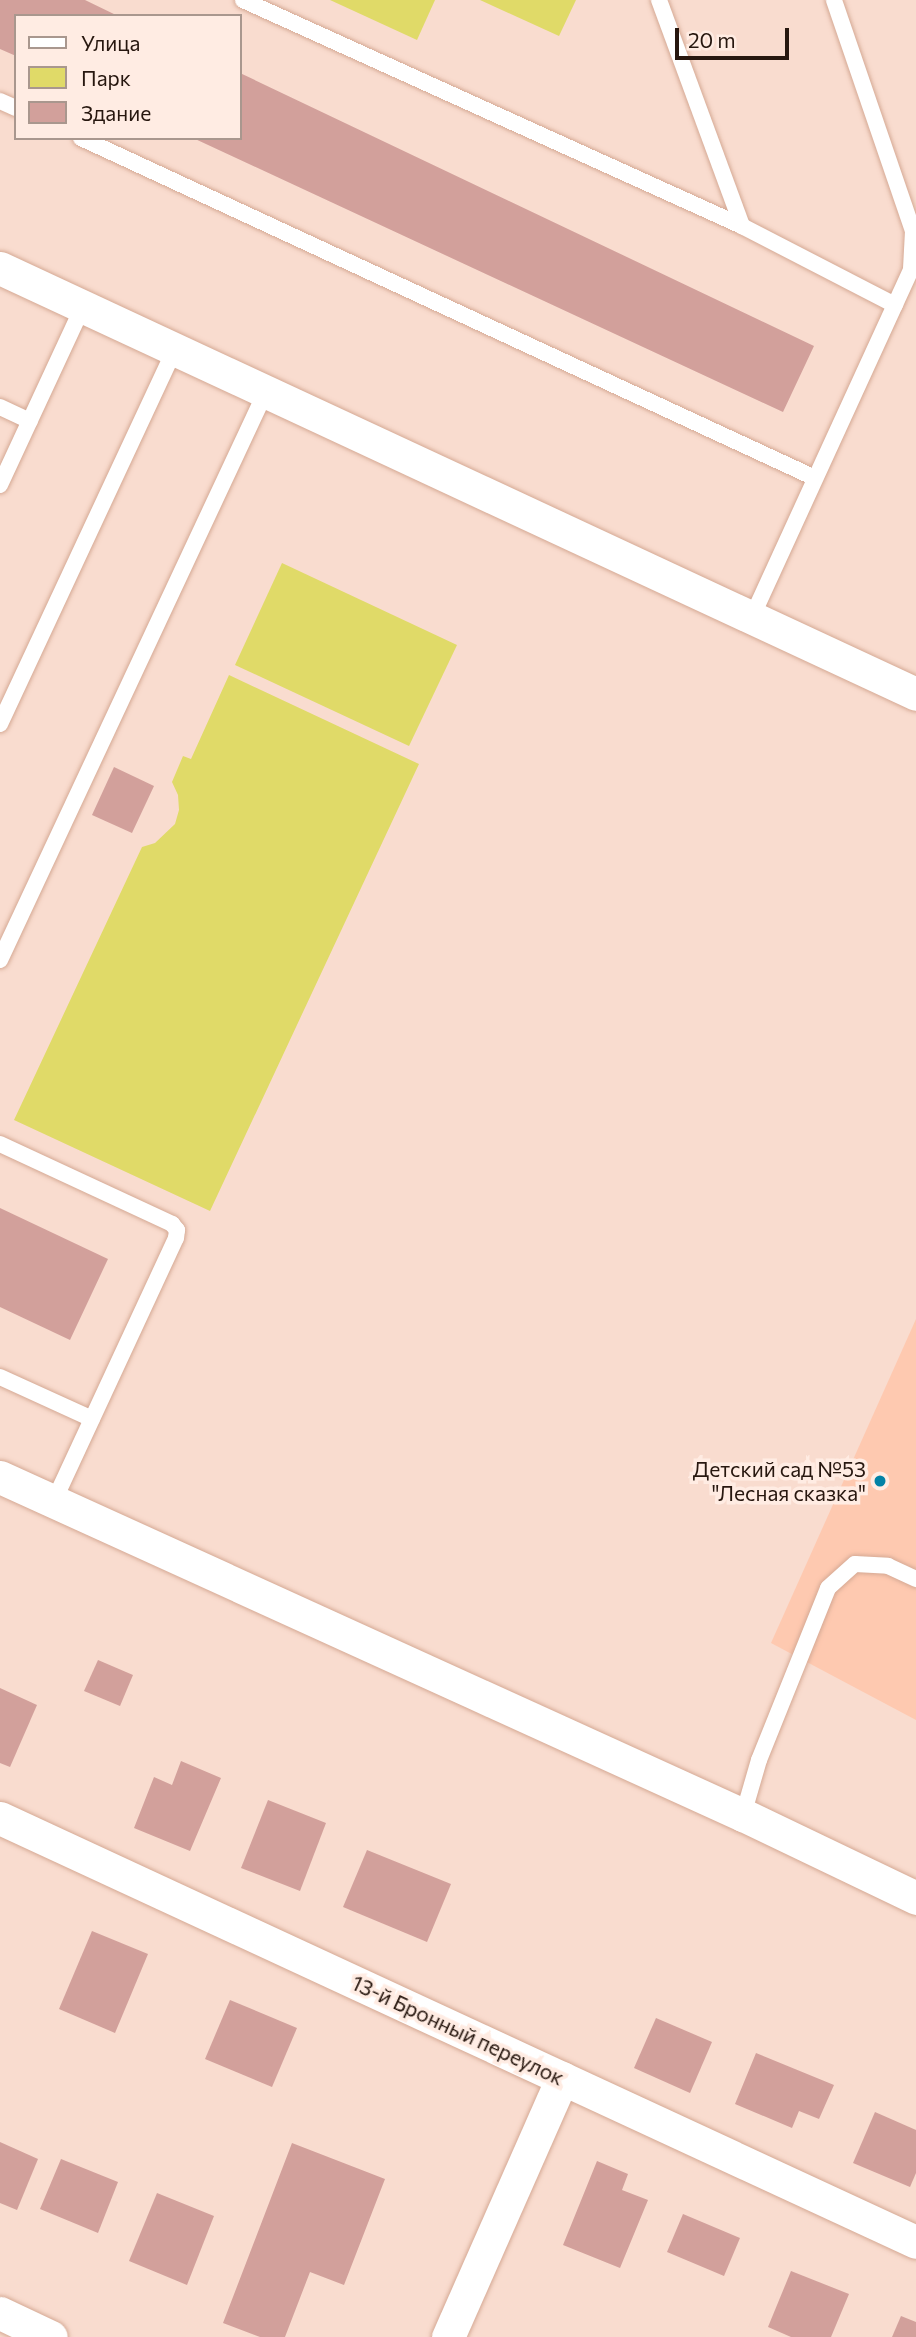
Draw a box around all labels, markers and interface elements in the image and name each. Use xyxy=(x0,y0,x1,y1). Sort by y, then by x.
legend xyxy=(14,14,242,140)
scale bar xyxy=(678,14,792,58)
text: 20 m xyxy=(688,27,736,52)
text: Улица xyxy=(81,30,140,55)
text: Парк xyxy=(81,65,131,90)
text: Здание xyxy=(81,100,151,125)
place label: Детский сад №53 "Лесная сказка" xyxy=(693,1456,866,1506)
marker: Детский сад №53 "Лесная сказка" xyxy=(872,1473,888,1489)
street label: 13-й Бронный переулок xyxy=(348,1970,568,2090)

